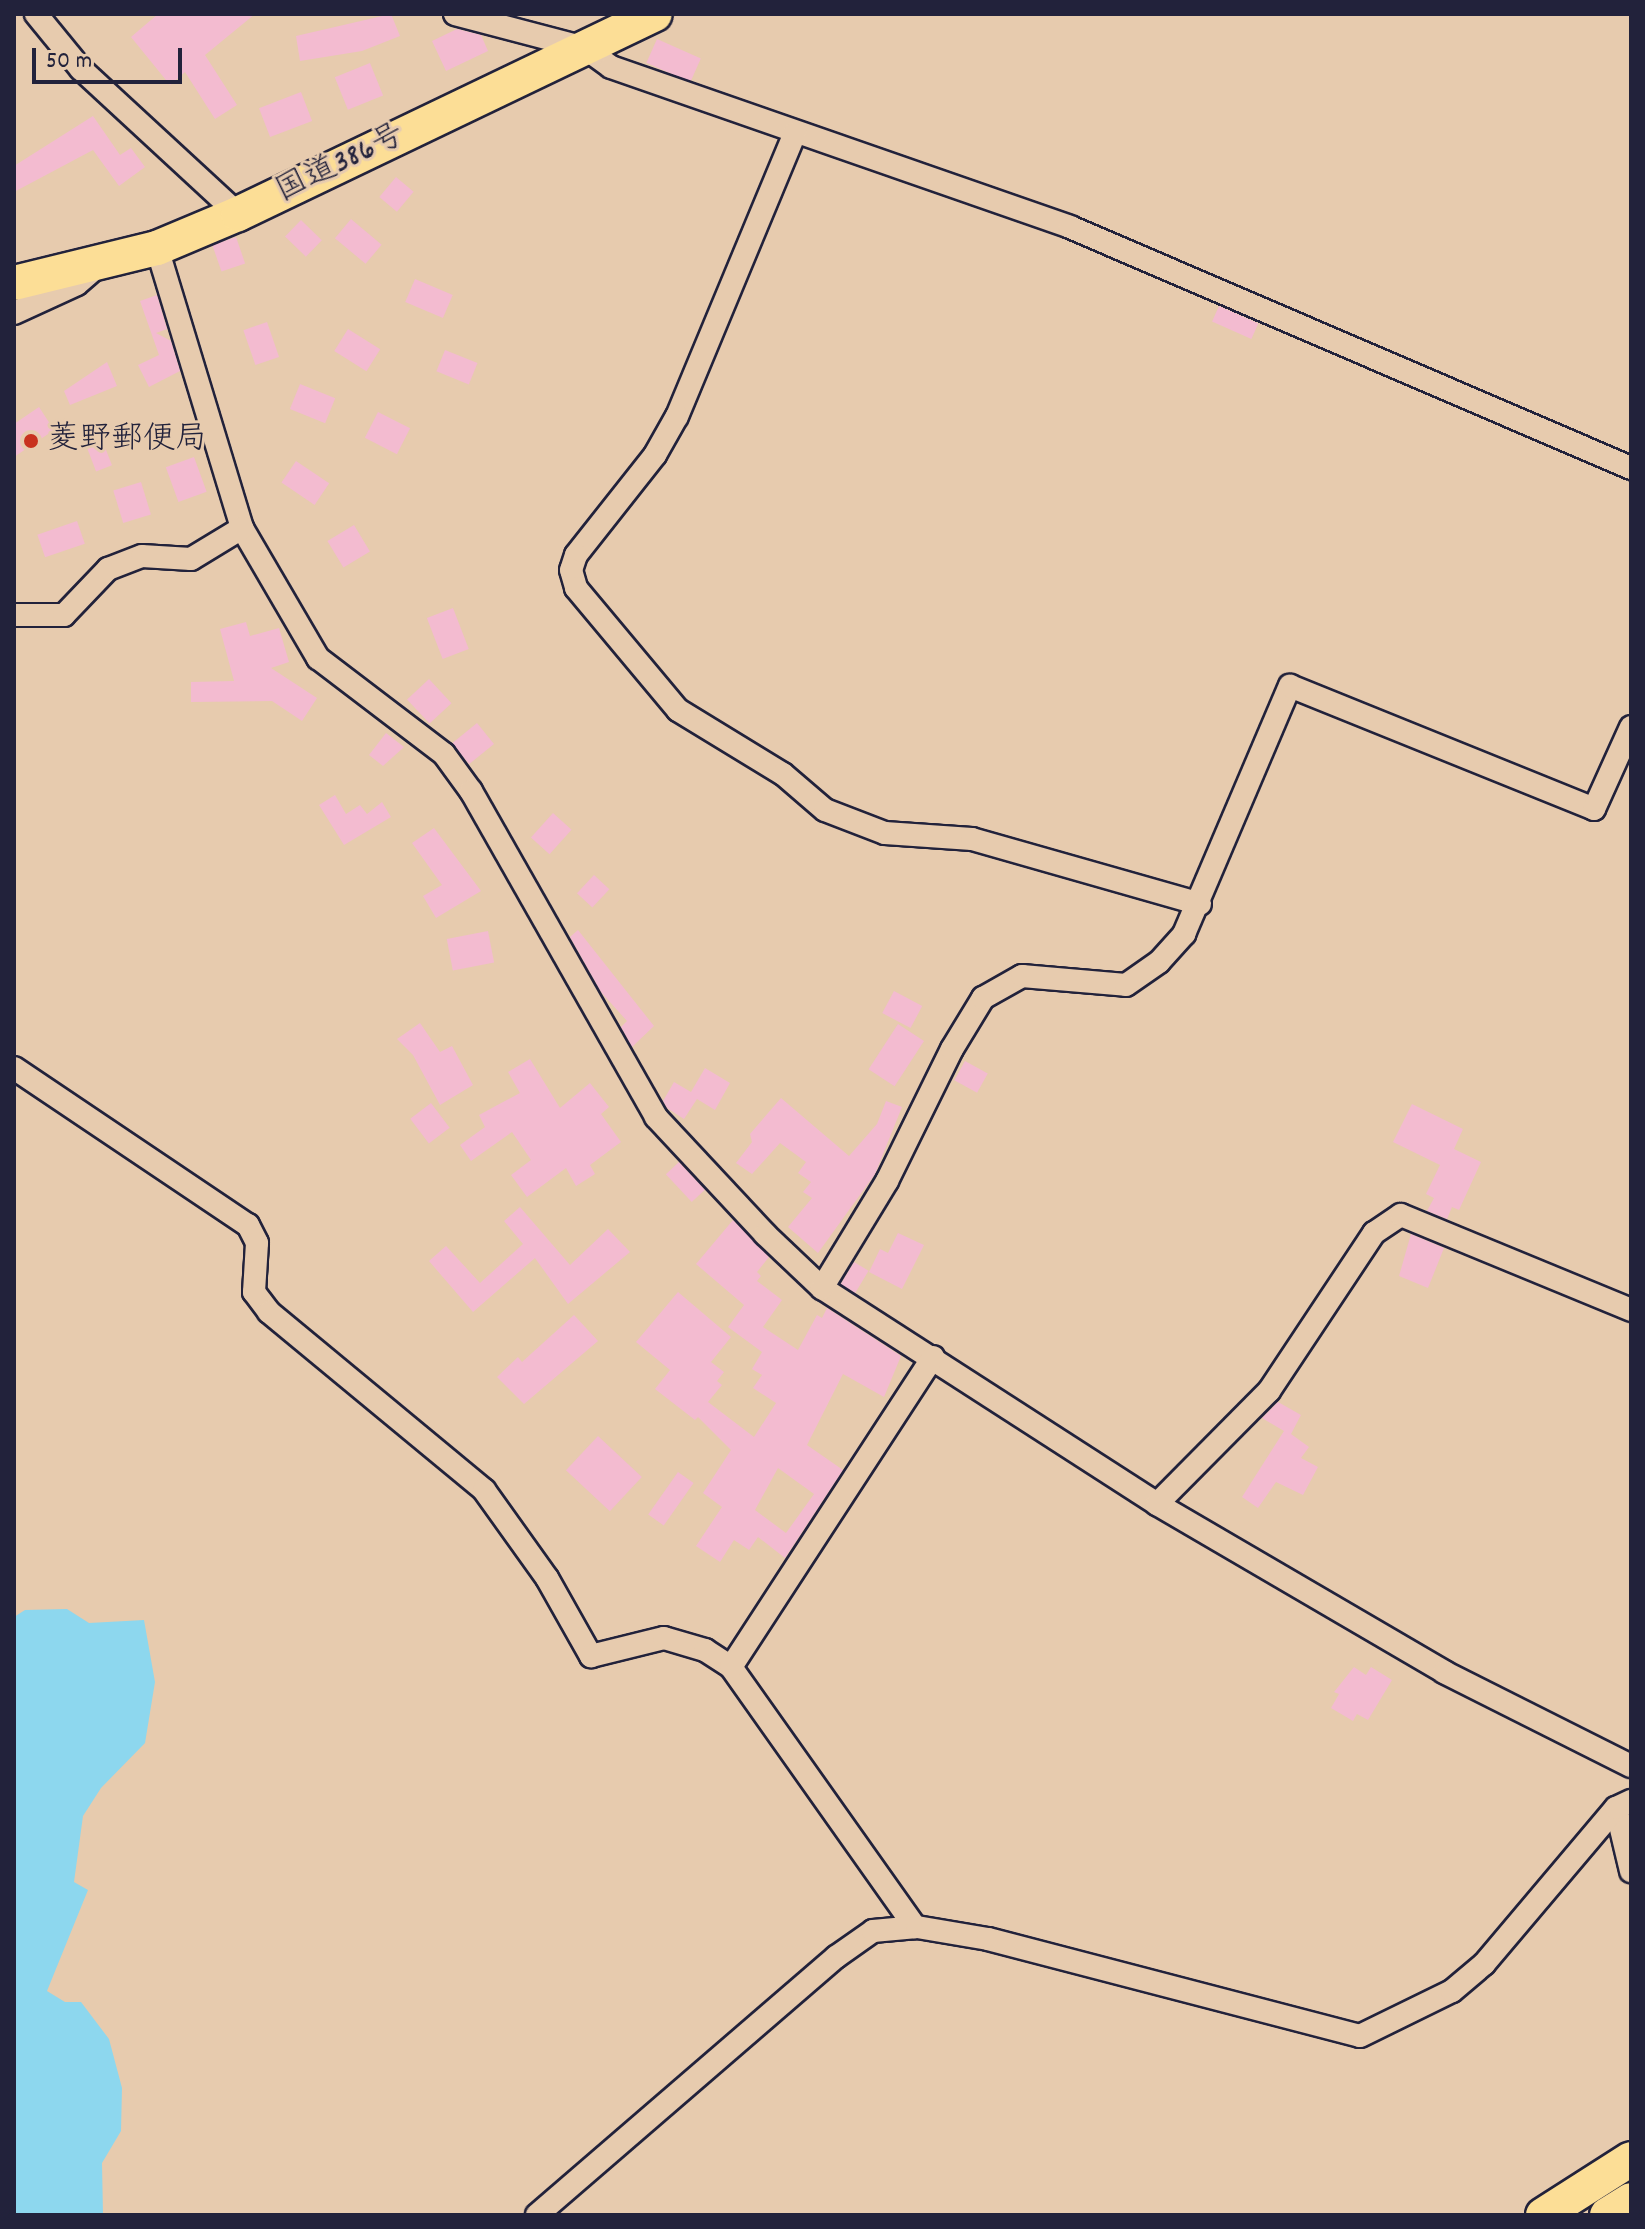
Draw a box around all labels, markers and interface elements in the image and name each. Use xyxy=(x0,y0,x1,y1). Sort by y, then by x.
scale bar xyxy=(36,32,186,82)
text: 50 m xyxy=(46,45,92,79)
street label: 国道386号 xyxy=(270,117,412,213)
place label: 菱野郵便局 xyxy=(47,422,207,460)
marker: 菱野郵便局 xyxy=(22,432,40,450)

